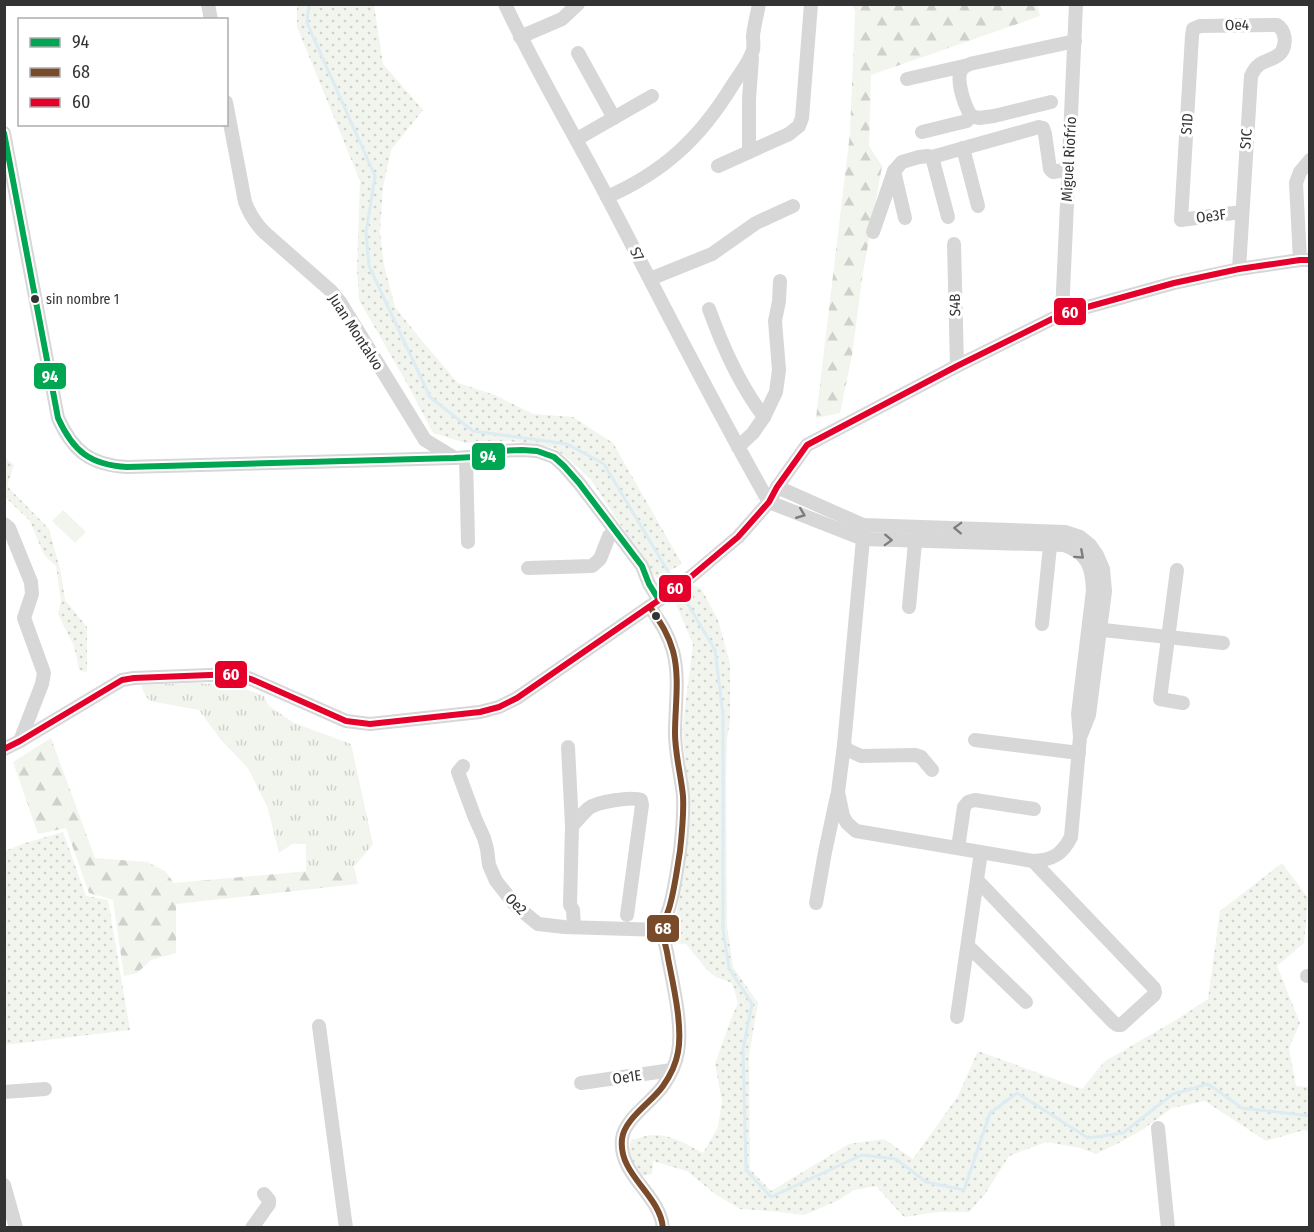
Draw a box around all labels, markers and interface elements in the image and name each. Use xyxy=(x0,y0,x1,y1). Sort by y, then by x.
street label: Oe4 xyxy=(1225,16,1249,34)
legend xyxy=(18,18,228,126)
text: 94 xyxy=(72,31,90,53)
text: 68 xyxy=(72,61,90,83)
text: 60 xyxy=(72,91,90,113)
street label: S1D xyxy=(1177,113,1197,135)
street label: Miguel Riofrío xyxy=(1058,116,1080,202)
street label: S1C xyxy=(1236,128,1256,150)
street label: Oe3F xyxy=(1195,205,1227,227)
street label: S7 xyxy=(626,244,648,264)
street label: Juan Montalvo xyxy=(325,290,387,374)
place label: sin nombre 1 xyxy=(46,291,119,308)
marker: sin nombre 1 xyxy=(29,293,41,305)
street label: S4B xyxy=(946,293,964,317)
line badge: 60 xyxy=(1053,297,1087,326)
text: 60 xyxy=(1061,303,1079,322)
line badge: 94 xyxy=(33,362,67,390)
text: 94 xyxy=(42,367,58,386)
line badge: 94 xyxy=(471,442,506,471)
text: 94 xyxy=(480,447,496,466)
one-way arrow xyxy=(795,507,806,519)
one-way arrow xyxy=(953,522,962,535)
one-way arrow xyxy=(884,533,893,546)
one-way arrow xyxy=(1073,548,1083,559)
line badge: 60 xyxy=(658,574,692,603)
text: 60 xyxy=(666,579,684,598)
unlabelled marker xyxy=(650,610,662,622)
line badge: 60 xyxy=(214,660,248,689)
text: 60 xyxy=(222,665,240,684)
street label: Oe2 xyxy=(501,889,531,919)
line badge: 68 xyxy=(646,914,680,943)
text: 68 xyxy=(655,919,672,938)
street label: Oe1E xyxy=(611,1066,643,1088)

